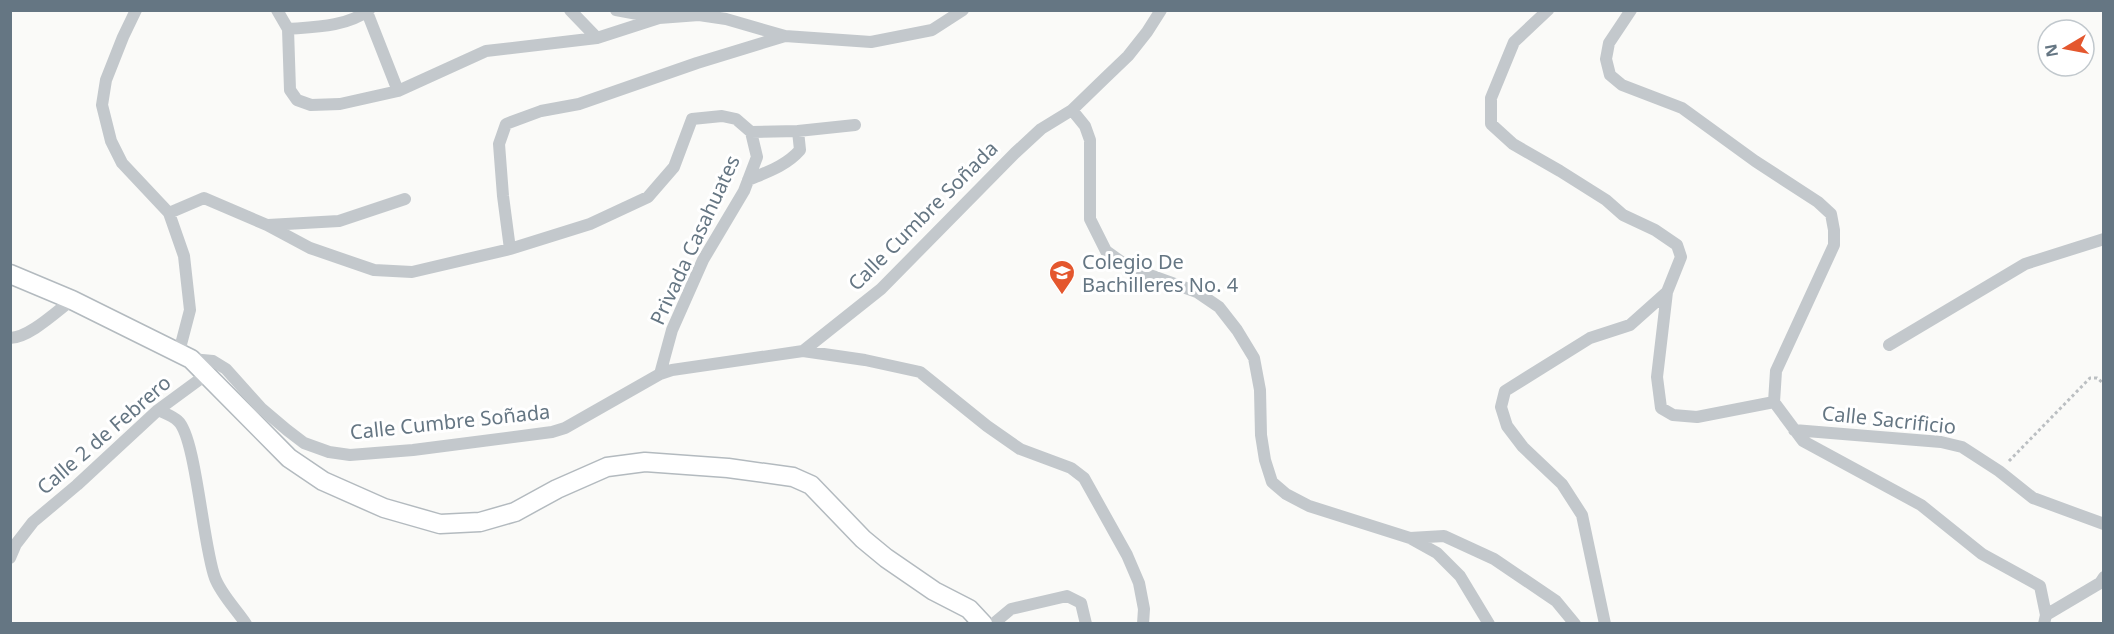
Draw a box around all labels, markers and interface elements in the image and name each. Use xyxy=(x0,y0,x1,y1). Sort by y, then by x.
north arrow xyxy=(2036,18,2096,78)
text: N xyxy=(2039,42,2063,59)
street label: Calle Cumbre Soñada xyxy=(842,135,1003,296)
street label: Privada Casahuates xyxy=(643,151,746,329)
place label: Colegio De Bachilleres No. 4 xyxy=(1082,248,1239,298)
school or university icon: Colegio De Bachilleres No. 4 xyxy=(1047,258,1077,296)
street label: Calle 2 de Febrero xyxy=(31,369,176,500)
street label: Calle Cumbre Soñada xyxy=(348,398,551,445)
street label: Calle Sacrificio xyxy=(1821,399,1957,440)

